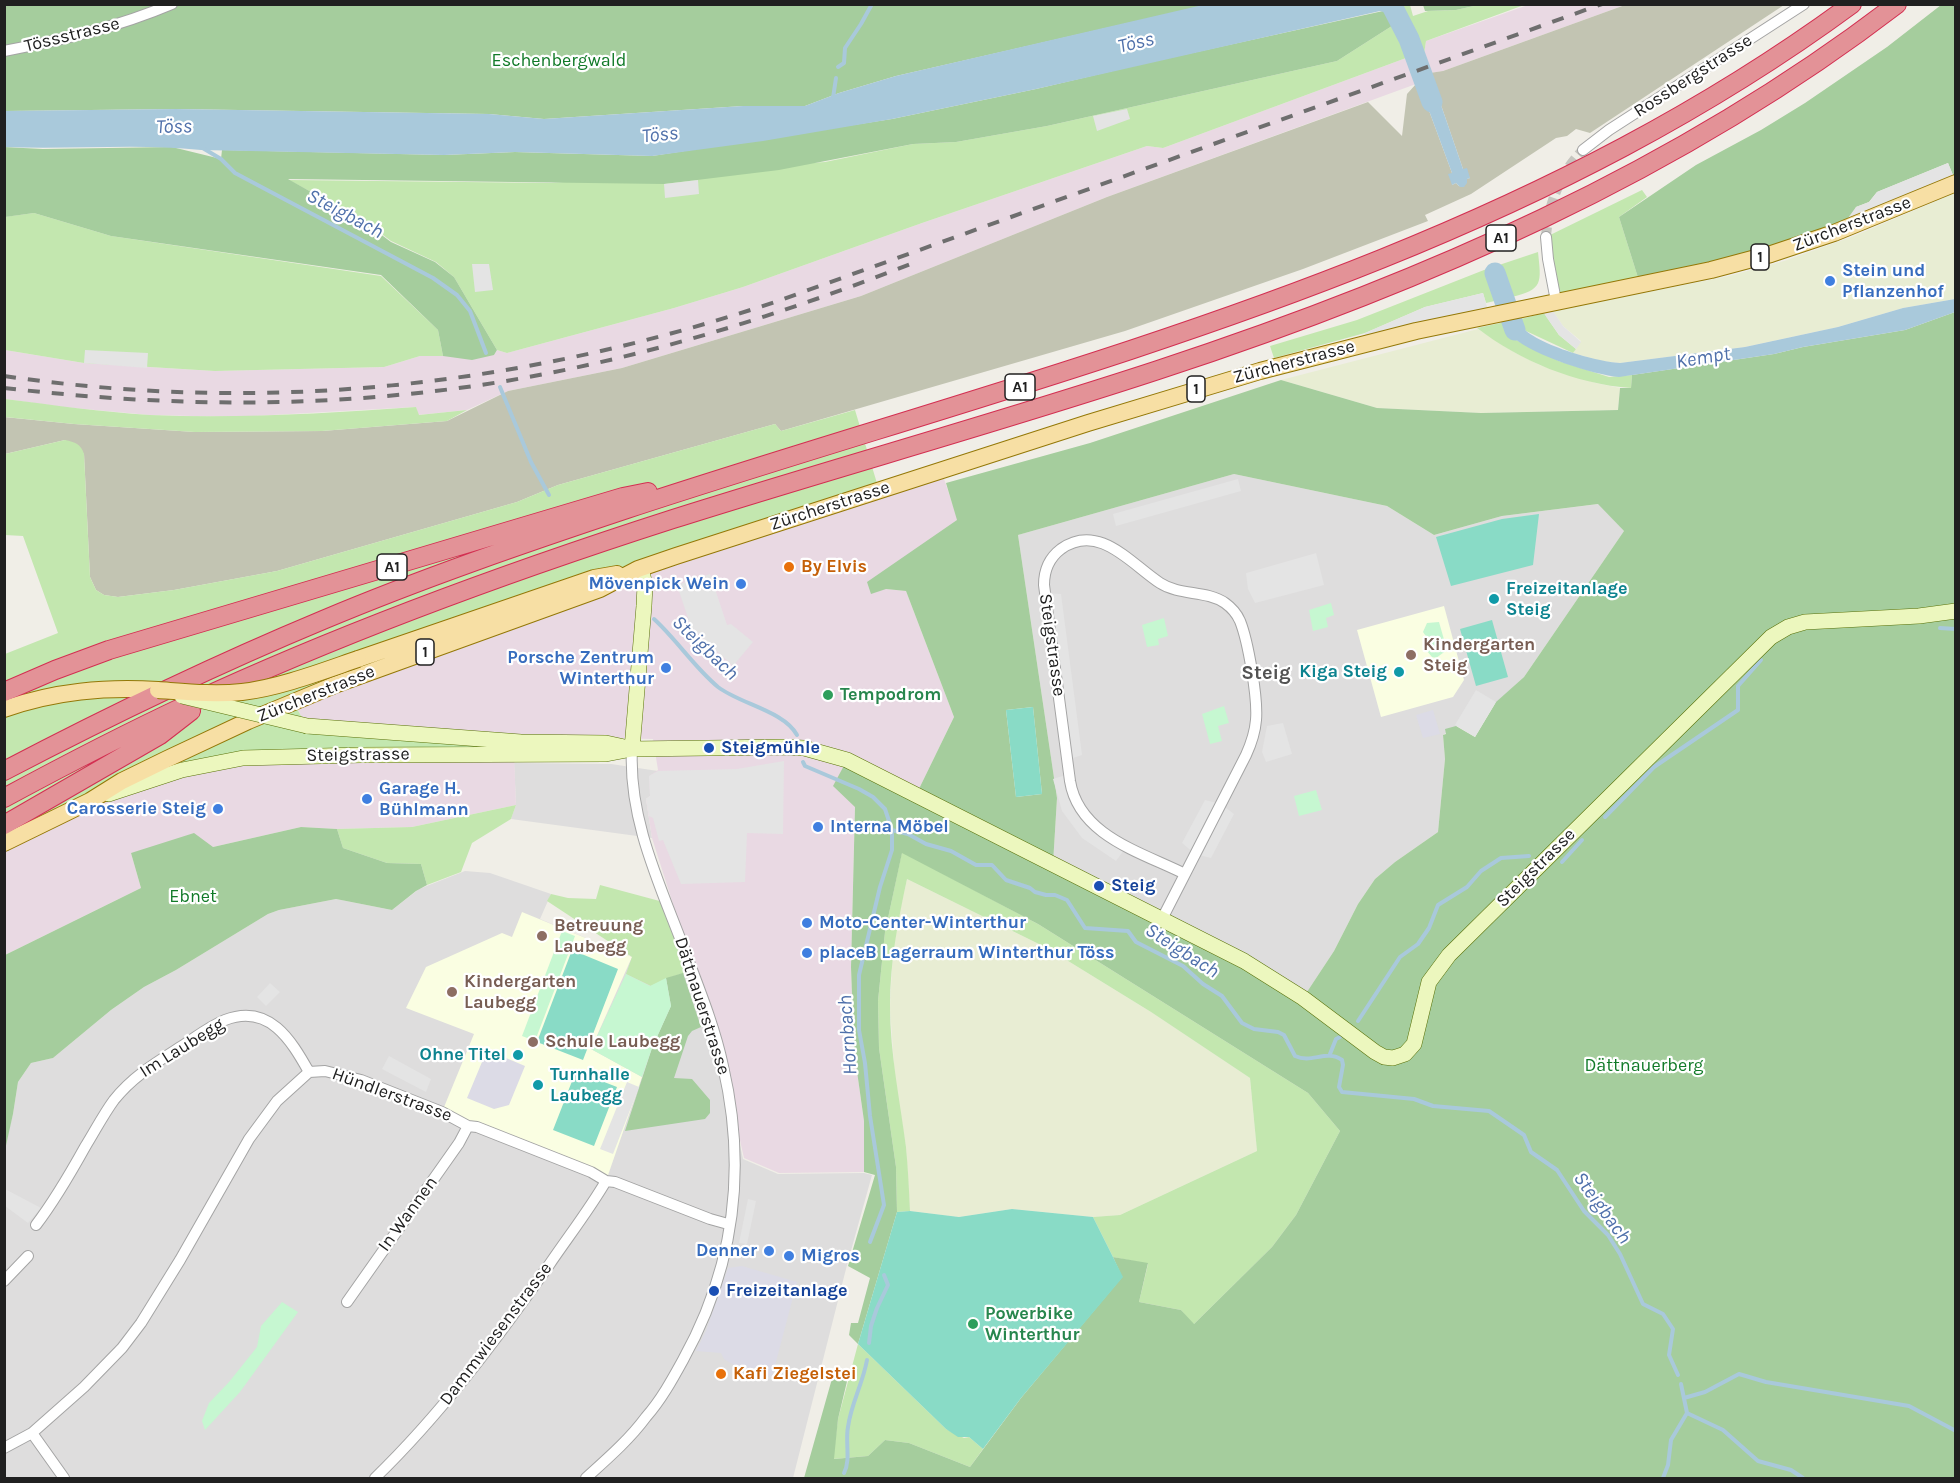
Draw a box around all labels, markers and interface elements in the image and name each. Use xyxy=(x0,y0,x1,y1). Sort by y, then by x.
street label: Tössstrasse xyxy=(22,13,122,57)
water label: Töss xyxy=(1116,27,1156,59)
street label: Rossbergstrasse xyxy=(1630,30,1756,122)
park label: Eschenbergwald xyxy=(492,50,626,72)
water label: Töss xyxy=(156,115,192,139)
water label: Töss xyxy=(641,121,679,149)
water label: Steigbach xyxy=(303,184,387,244)
street label: Zürcherstrasse xyxy=(1790,192,1914,256)
road number: A1 xyxy=(1486,225,1516,251)
road number: 1 xyxy=(1751,244,1769,270)
place label: Stein und Pflanzenhof xyxy=(1842,260,1944,302)
marker: Stein und Pflanzenhof xyxy=(1823,274,1837,288)
street label: Zürcherstrasse xyxy=(1231,335,1357,389)
water label: Kempt xyxy=(1674,342,1732,374)
road number: A1 xyxy=(1005,374,1035,400)
road number: 1 xyxy=(1187,376,1205,402)
street label: Zürcherstrasse xyxy=(767,476,893,536)
road number: A1 xyxy=(377,554,407,580)
place label: By Elvis xyxy=(801,556,867,578)
marker: By Elvis xyxy=(782,560,796,574)
place label: Mövenpick Wein xyxy=(588,573,729,595)
marker: Mövenpick Wein xyxy=(734,577,748,591)
place label: Freizeitanlage Steig xyxy=(1506,578,1628,620)
street label: Steigstrasse xyxy=(1034,592,1070,698)
marker: Freizeitanlage Steig xyxy=(1487,592,1501,606)
water label: Steigbach xyxy=(667,610,743,686)
place label: Kindergarten Steig xyxy=(1423,634,1535,676)
road number: 1 xyxy=(416,639,434,665)
place label: Porsche Zentrum Winterthur xyxy=(507,647,654,690)
marker: Kindergarten Steig xyxy=(1404,648,1418,662)
street label: Zürcherstrasse xyxy=(254,661,378,727)
marker: Porsche Zentrum Winterthur xyxy=(659,661,673,675)
district label: Steig xyxy=(1241,661,1291,685)
place label: Kiga Steig xyxy=(1299,661,1387,683)
marker: Kiga Steig xyxy=(1392,665,1406,679)
place label: Tempodrom xyxy=(840,684,941,706)
marker: Tempodrom xyxy=(821,688,835,702)
place label: Steigmühle xyxy=(721,737,820,759)
marker: Steigmühle xyxy=(702,741,716,755)
street label: Steigstrasse xyxy=(306,743,410,767)
place label: Garage H. Bühlmann xyxy=(379,778,469,820)
marker: Garage H. Bühlmann xyxy=(360,792,374,806)
place label: Carosserie Steig xyxy=(67,798,206,820)
marker: Carosserie Steig xyxy=(211,802,225,816)
place label: Interna Möbel xyxy=(830,816,949,838)
marker: Interna Möbel xyxy=(811,820,825,834)
street label: Steigstrasse xyxy=(1492,824,1580,912)
place label: Steig xyxy=(1111,875,1155,897)
marker: Steig xyxy=(1092,879,1106,893)
park label: Ebnet xyxy=(169,886,217,908)
place label: Moto-Center-Winterthur xyxy=(819,912,1026,934)
place label: Betreuung Laubegg xyxy=(554,915,643,958)
marker: Moto-Center-Winterthur xyxy=(800,916,814,930)
water label: Steigbach xyxy=(1141,918,1223,984)
marker: Betreuung Laubegg xyxy=(535,929,549,943)
street label: Dättnauerstrasse xyxy=(670,934,734,1078)
place label: placeB Lagerraum Winterthur Töss xyxy=(819,942,1114,964)
marker: placeB Lagerraum Winterthur Töss xyxy=(800,946,814,960)
place label: Kindergarten Laubegg xyxy=(464,971,576,1014)
marker: Kindergarten Laubegg xyxy=(445,985,459,999)
water label: Hornbach xyxy=(833,994,863,1076)
street label: Im Laubegg xyxy=(136,1014,228,1082)
place label: Schule Laubegg xyxy=(545,1031,680,1053)
marker: Schule Laubegg xyxy=(526,1035,540,1049)
place label: Ohne Titel xyxy=(420,1044,506,1066)
marker: Ohne Titel xyxy=(511,1048,525,1062)
park label: Dättnauerberg xyxy=(1584,1055,1704,1077)
street label: Hündlerstrasse xyxy=(329,1063,455,1127)
place label: Turnhalle Laubegg xyxy=(550,1064,630,1106)
marker: Turnhalle Laubegg xyxy=(531,1078,545,1092)
water label: Steigbach xyxy=(1568,1167,1636,1249)
street label: In Wannen xyxy=(374,1172,442,1256)
place label: Denner xyxy=(696,1240,757,1262)
marker: Denner xyxy=(762,1244,776,1258)
place label: Migros xyxy=(801,1245,860,1267)
marker: Migros xyxy=(782,1249,796,1263)
street label: Dammwiesenstrasse xyxy=(435,1258,557,1410)
place label: Freizeitanlage xyxy=(726,1280,848,1302)
marker: Freizeitanlage xyxy=(707,1284,721,1298)
place label: Powerbike Winterthur xyxy=(985,1303,1080,1346)
marker: Powerbike Winterthur xyxy=(966,1317,980,1331)
place label: Kafi Ziegelstei xyxy=(733,1363,857,1385)
marker: Kafi Ziegelstei xyxy=(714,1367,728,1381)

